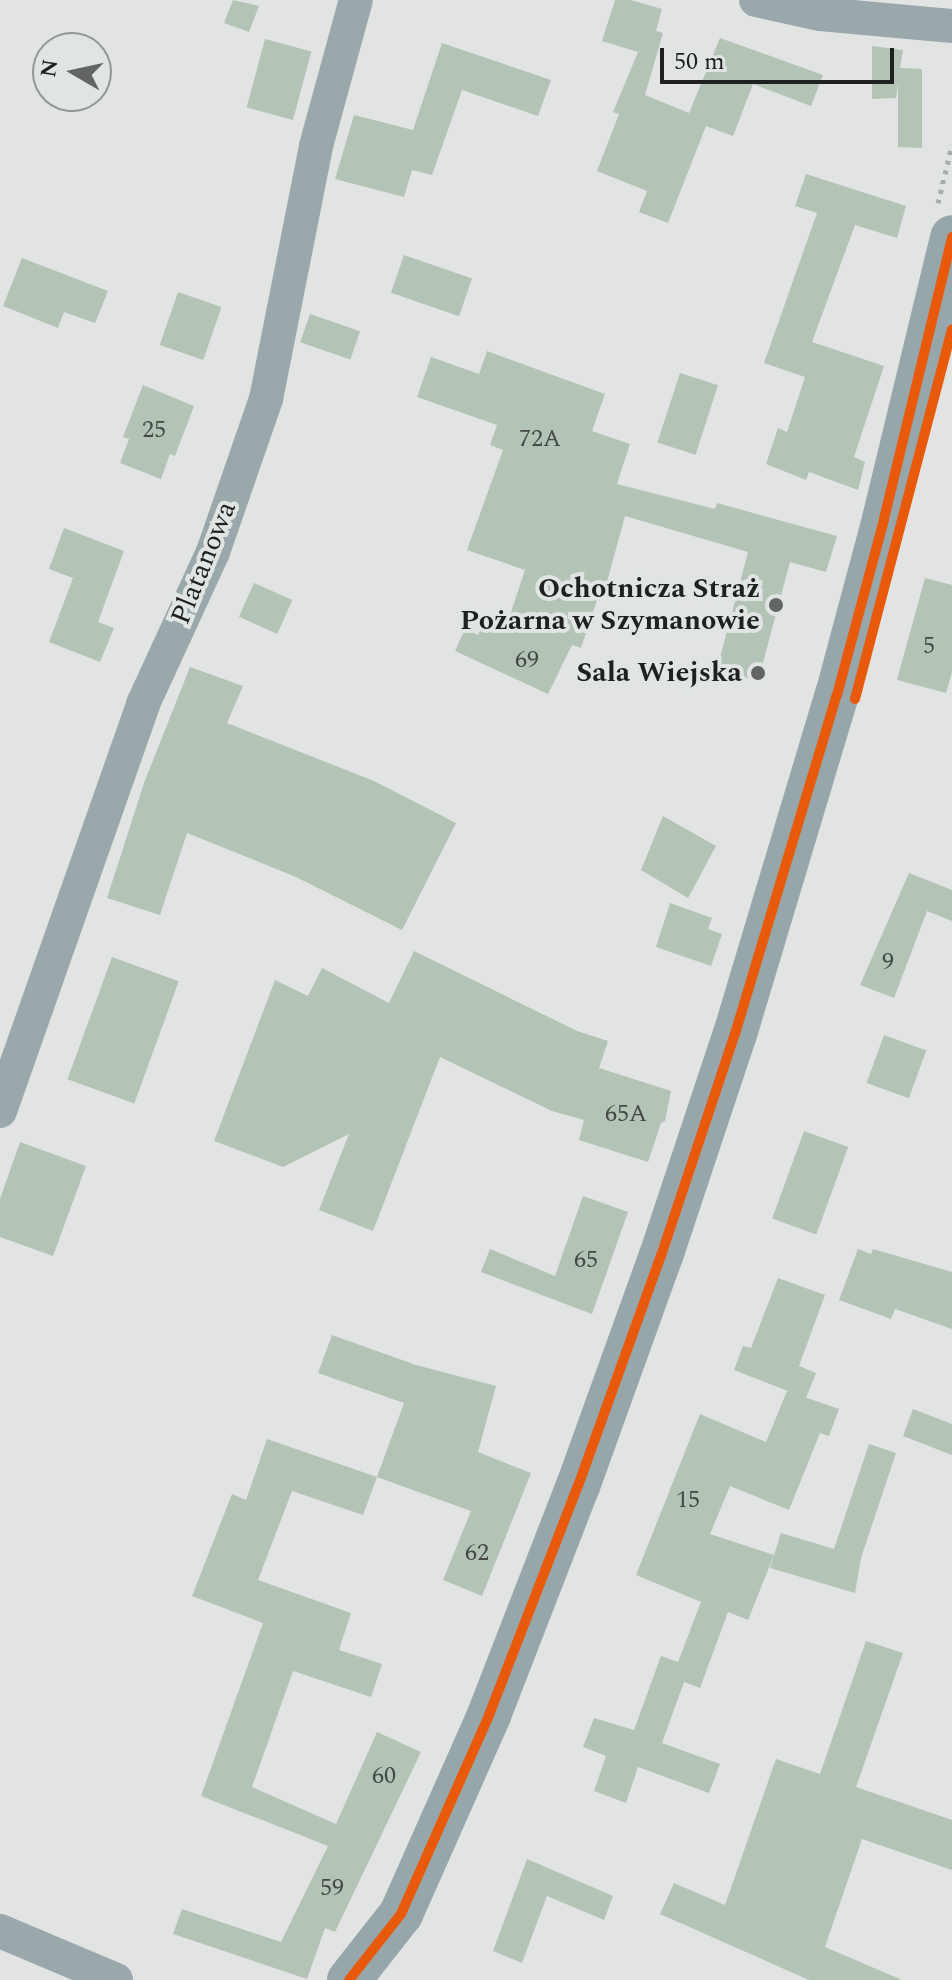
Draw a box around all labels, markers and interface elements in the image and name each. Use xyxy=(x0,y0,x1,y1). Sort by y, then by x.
north arrow xyxy=(32,32,112,112)
scale bar xyxy=(664,32,898,82)
text: 50 m xyxy=(674,44,725,80)
text: N xyxy=(32,57,67,80)
house number: 25 xyxy=(142,417,166,445)
house number: 72A xyxy=(519,426,561,454)
street label: Platanowa xyxy=(164,497,244,629)
place label: Ochotnicza Straż Pożarna w Szymanowie xyxy=(460,572,760,638)
marker: Ochotnicza Straż Pożarna w Szymanowie xyxy=(767,596,785,614)
house number: 5 xyxy=(923,633,935,661)
house number: 69 xyxy=(515,647,539,675)
place label: Sala Wiejska xyxy=(576,656,742,690)
marker: Sala Wiejska xyxy=(749,664,767,682)
house number: 9 xyxy=(882,949,894,977)
house number: 65A xyxy=(605,1101,647,1129)
house number: 65 xyxy=(574,1247,598,1275)
house number: 15 xyxy=(676,1487,700,1515)
house number: 62 xyxy=(465,1540,489,1568)
house number: 60 xyxy=(372,1763,396,1791)
house number: 59 xyxy=(320,1875,344,1903)

